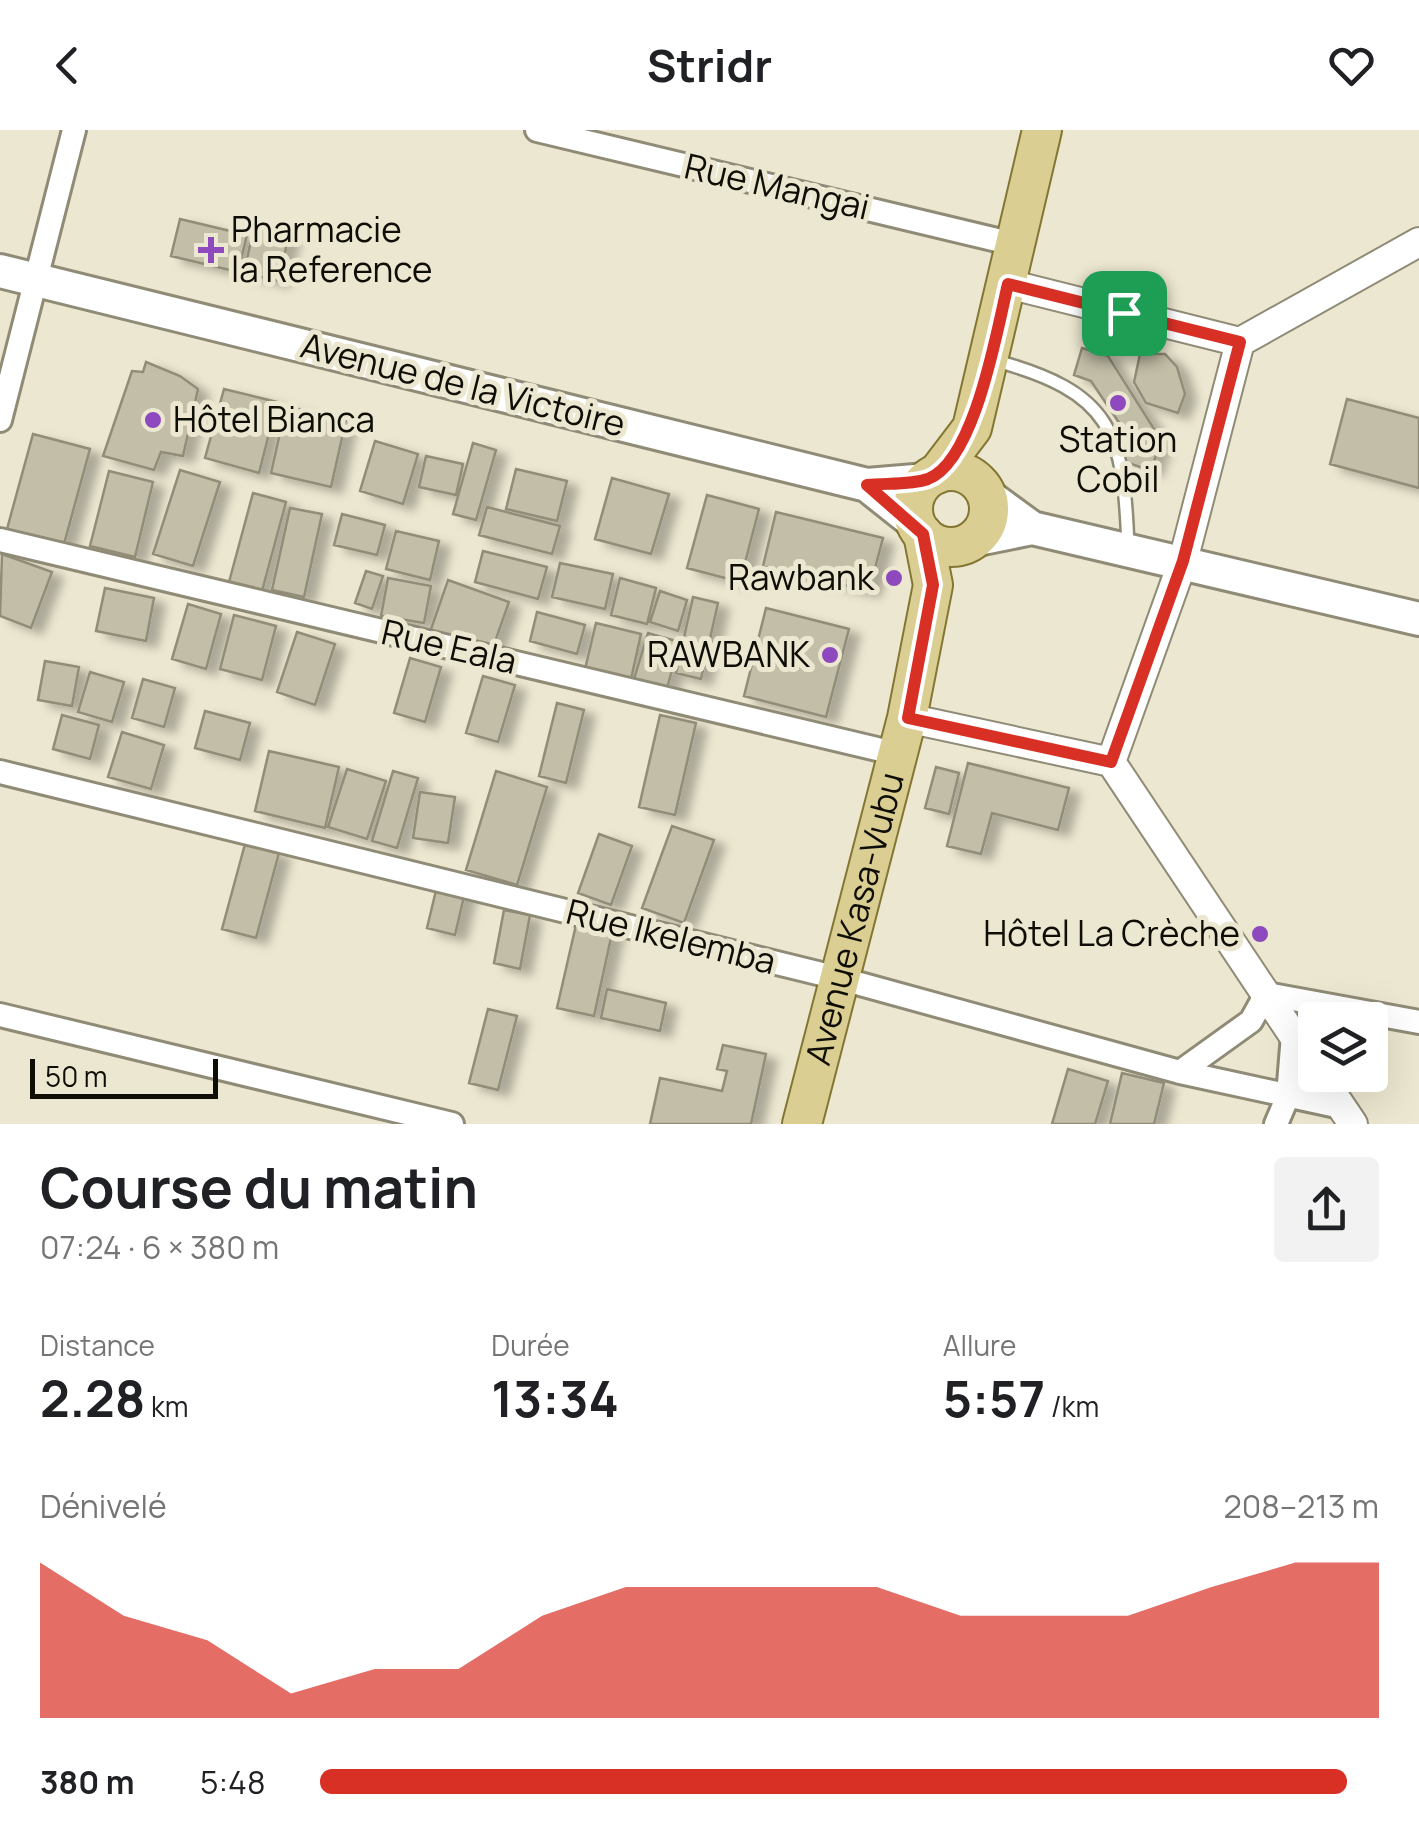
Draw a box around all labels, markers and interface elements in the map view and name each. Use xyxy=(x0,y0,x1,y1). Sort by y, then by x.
text: Stridr xyxy=(647,34,772,96)
icon: back xyxy=(40,38,95,93)
icon: heart xyxy=(1324,38,1379,93)
street label: Rue Mangai xyxy=(680,141,874,231)
place label: Pharmacie la Reference xyxy=(231,205,432,293)
marker: Pharmacie la Reference xyxy=(200,239,222,261)
pin xyxy=(1082,271,1167,356)
icon: arrive xyxy=(1097,286,1152,341)
street label: Avenue de la Victoire xyxy=(296,321,630,448)
marker: Station Cobil xyxy=(1107,392,1129,414)
place label: Hôtel Bianca xyxy=(173,395,375,443)
marker: Hôtel Bianca xyxy=(142,409,164,431)
place label: Station Cobil xyxy=(1059,415,1177,503)
place label: Rawbank xyxy=(728,553,876,601)
marker: Rawbank xyxy=(883,567,905,589)
street label: Rue Eala xyxy=(377,607,522,685)
place label: RAWBANK xyxy=(647,630,810,678)
marker: RAWBANK xyxy=(819,644,841,666)
street label: Avenue Kasa-Vubu xyxy=(793,767,915,1070)
street label: Rue Ikelemba xyxy=(562,887,781,985)
place label: Hôtel La Crèche xyxy=(983,909,1240,957)
marker: Hôtel La Crèche xyxy=(1249,923,1271,945)
map controls xyxy=(1298,1002,1388,1092)
button: layers xyxy=(1298,1002,1388,1092)
scale bar xyxy=(30,1054,218,1098)
text: 50 m xyxy=(45,1057,108,1095)
text: Course du matin xyxy=(40,1149,478,1225)
button: share xyxy=(1274,1157,1379,1262)
text: 07:24 · 6 × 380 m xyxy=(40,1225,279,1269)
text: Distance xyxy=(40,1326,155,1364)
text: Durée xyxy=(491,1326,570,1364)
text: Allure xyxy=(943,1326,1016,1364)
text: 2.28 xyxy=(40,1364,145,1432)
text: 13:34 xyxy=(491,1364,619,1432)
text: 5:57 xyxy=(943,1364,1045,1432)
text: km xyxy=(145,1387,189,1425)
text: /km xyxy=(1045,1387,1099,1425)
text: Dénivelé xyxy=(40,1484,167,1528)
text: 208–213 m xyxy=(1223,1484,1379,1528)
text: 380 m xyxy=(40,1760,134,1804)
text: 5:48 xyxy=(200,1760,266,1804)

